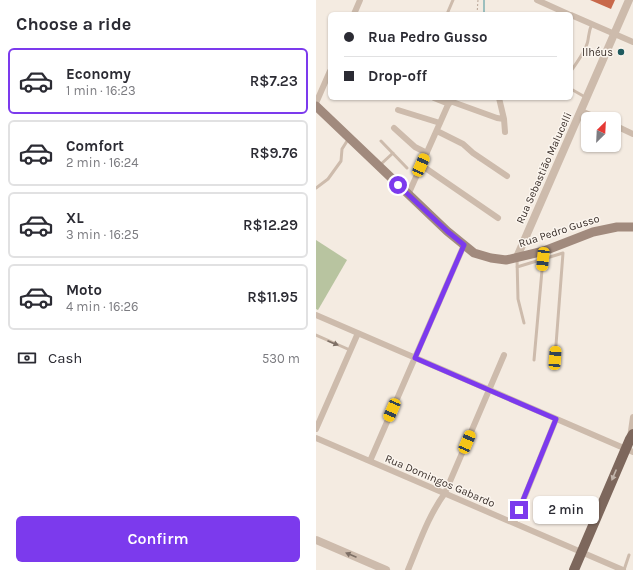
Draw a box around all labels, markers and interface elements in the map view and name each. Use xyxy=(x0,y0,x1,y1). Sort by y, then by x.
text: Choose a ride xyxy=(16,13,131,35)
text: Rua Pedro Gusso xyxy=(368,28,488,46)
place label: Ilhéus xyxy=(582,46,613,59)
marker: Ilhéus xyxy=(616,47,626,57)
icon: car xyxy=(18,63,54,99)
text: Economy xyxy=(66,65,131,83)
text: Drop-off xyxy=(368,67,427,85)
text: R$7.23 xyxy=(250,72,298,90)
text: 1 min · 16:23 xyxy=(66,83,136,98)
street label: Rua Sebastião Malucelli xyxy=(514,110,574,226)
north arrow xyxy=(581,112,621,152)
map controls xyxy=(581,112,621,152)
icon: car xyxy=(18,135,54,171)
text: Comfort xyxy=(66,137,124,155)
text: R$9.76 xyxy=(250,144,298,162)
car xyxy=(411,152,431,178)
text: 2 min · 16:24 xyxy=(66,155,139,170)
route start xyxy=(389,176,407,194)
icon: car xyxy=(18,207,54,243)
text: XL xyxy=(66,209,84,227)
street label: Rua Pedro Gusso xyxy=(517,212,601,250)
text: R$12.29 xyxy=(243,216,298,234)
text: 3 min · 16:25 xyxy=(66,227,139,242)
car xyxy=(536,246,550,272)
icon: car xyxy=(18,279,54,315)
text: Moto xyxy=(66,281,102,299)
text: R$11.95 xyxy=(247,288,298,306)
text: 4 min · 16:26 xyxy=(66,299,138,314)
one-way arrow xyxy=(328,340,340,346)
car xyxy=(548,346,562,370)
icon: cash xyxy=(16,347,38,369)
text: Cash xyxy=(48,349,82,367)
text: 530 m xyxy=(262,351,300,366)
car xyxy=(382,397,402,423)
car xyxy=(457,429,477,455)
street label: Rua Domingos Gabardo xyxy=(383,452,497,510)
one-way arrow xyxy=(611,470,617,482)
callout: 2 min xyxy=(533,496,599,524)
route end xyxy=(510,501,528,519)
text: 2 min xyxy=(548,502,584,517)
button: Confirm xyxy=(16,516,300,562)
one-way arrow xyxy=(345,552,356,558)

